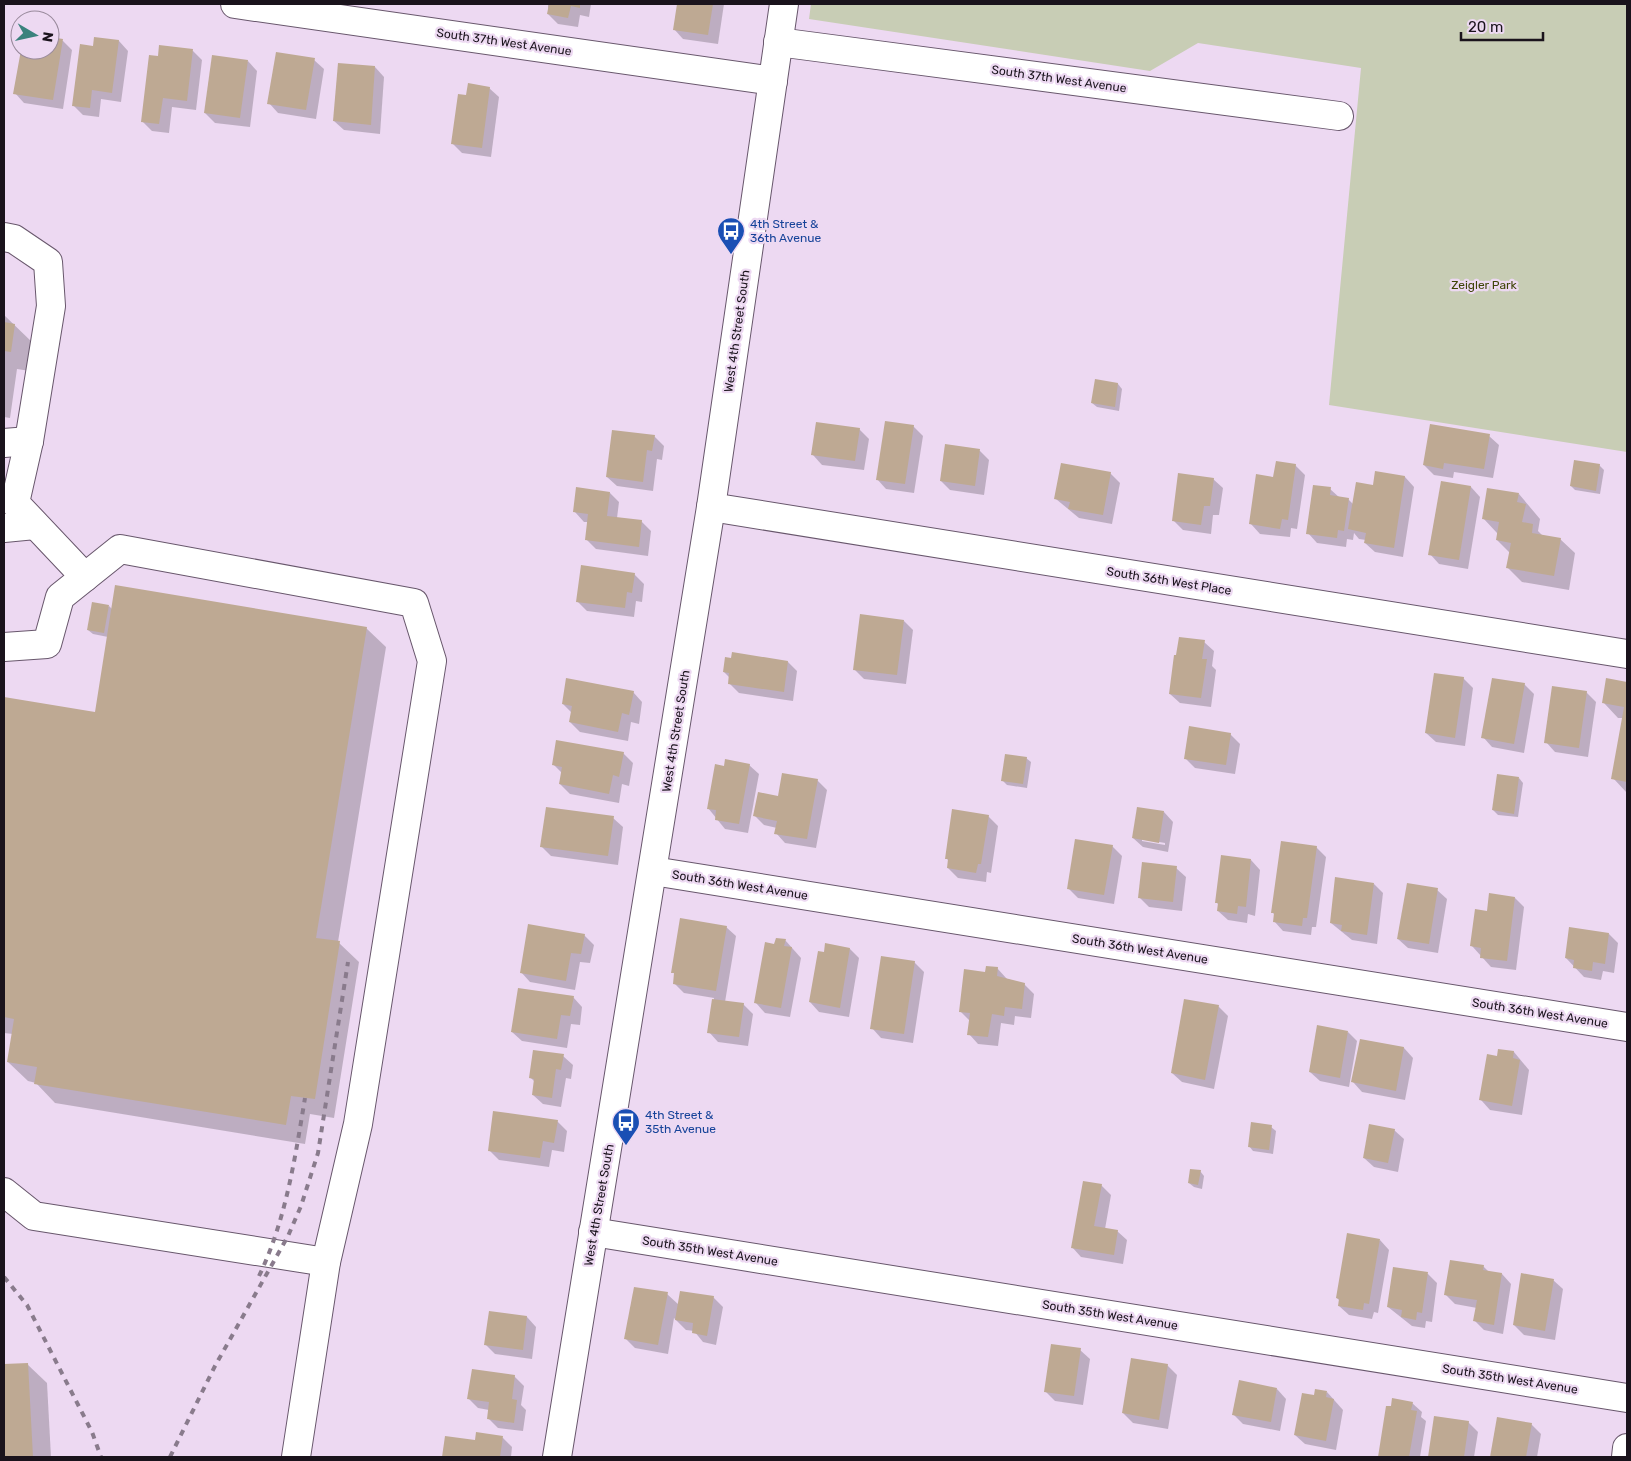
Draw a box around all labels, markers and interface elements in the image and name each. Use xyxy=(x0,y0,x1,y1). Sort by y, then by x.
north arrow xyxy=(10,10,60,60)
scale bar xyxy=(1461,10,1544,42)
text: 20 m xyxy=(1468,18,1503,36)
street label: South 37th West Avenue xyxy=(436,26,573,58)
text: N xyxy=(38,31,57,43)
street label: South 37th West Avenue xyxy=(991,63,1128,95)
bus stop icon: 4th Street & 36th Avenue xyxy=(716,216,746,255)
place label: 4th Street & 36th Avenue xyxy=(750,217,821,245)
street label: West 4th Street South xyxy=(721,269,753,393)
park label: Zeigler Park xyxy=(1451,278,1518,292)
street label: South 36th West Place xyxy=(1106,564,1233,598)
street label: West 4th Street South xyxy=(659,669,693,793)
street label: South 36th West Avenue xyxy=(671,867,809,903)
street label: South 36th West Avenue xyxy=(1071,931,1209,967)
street label: South 36th West Avenue xyxy=(1471,995,1609,1031)
bus stop icon: 4th Street & 35th Avenue xyxy=(611,1107,641,1146)
place label: 4th Street & 35th Avenue xyxy=(645,1108,716,1136)
street label: West 4th Street South xyxy=(581,1143,617,1267)
street label: South 35th West Avenue xyxy=(641,1233,779,1269)
street label: South 35th West Avenue xyxy=(1041,1297,1179,1333)
street label: South 35th West Avenue xyxy=(1441,1361,1579,1397)

